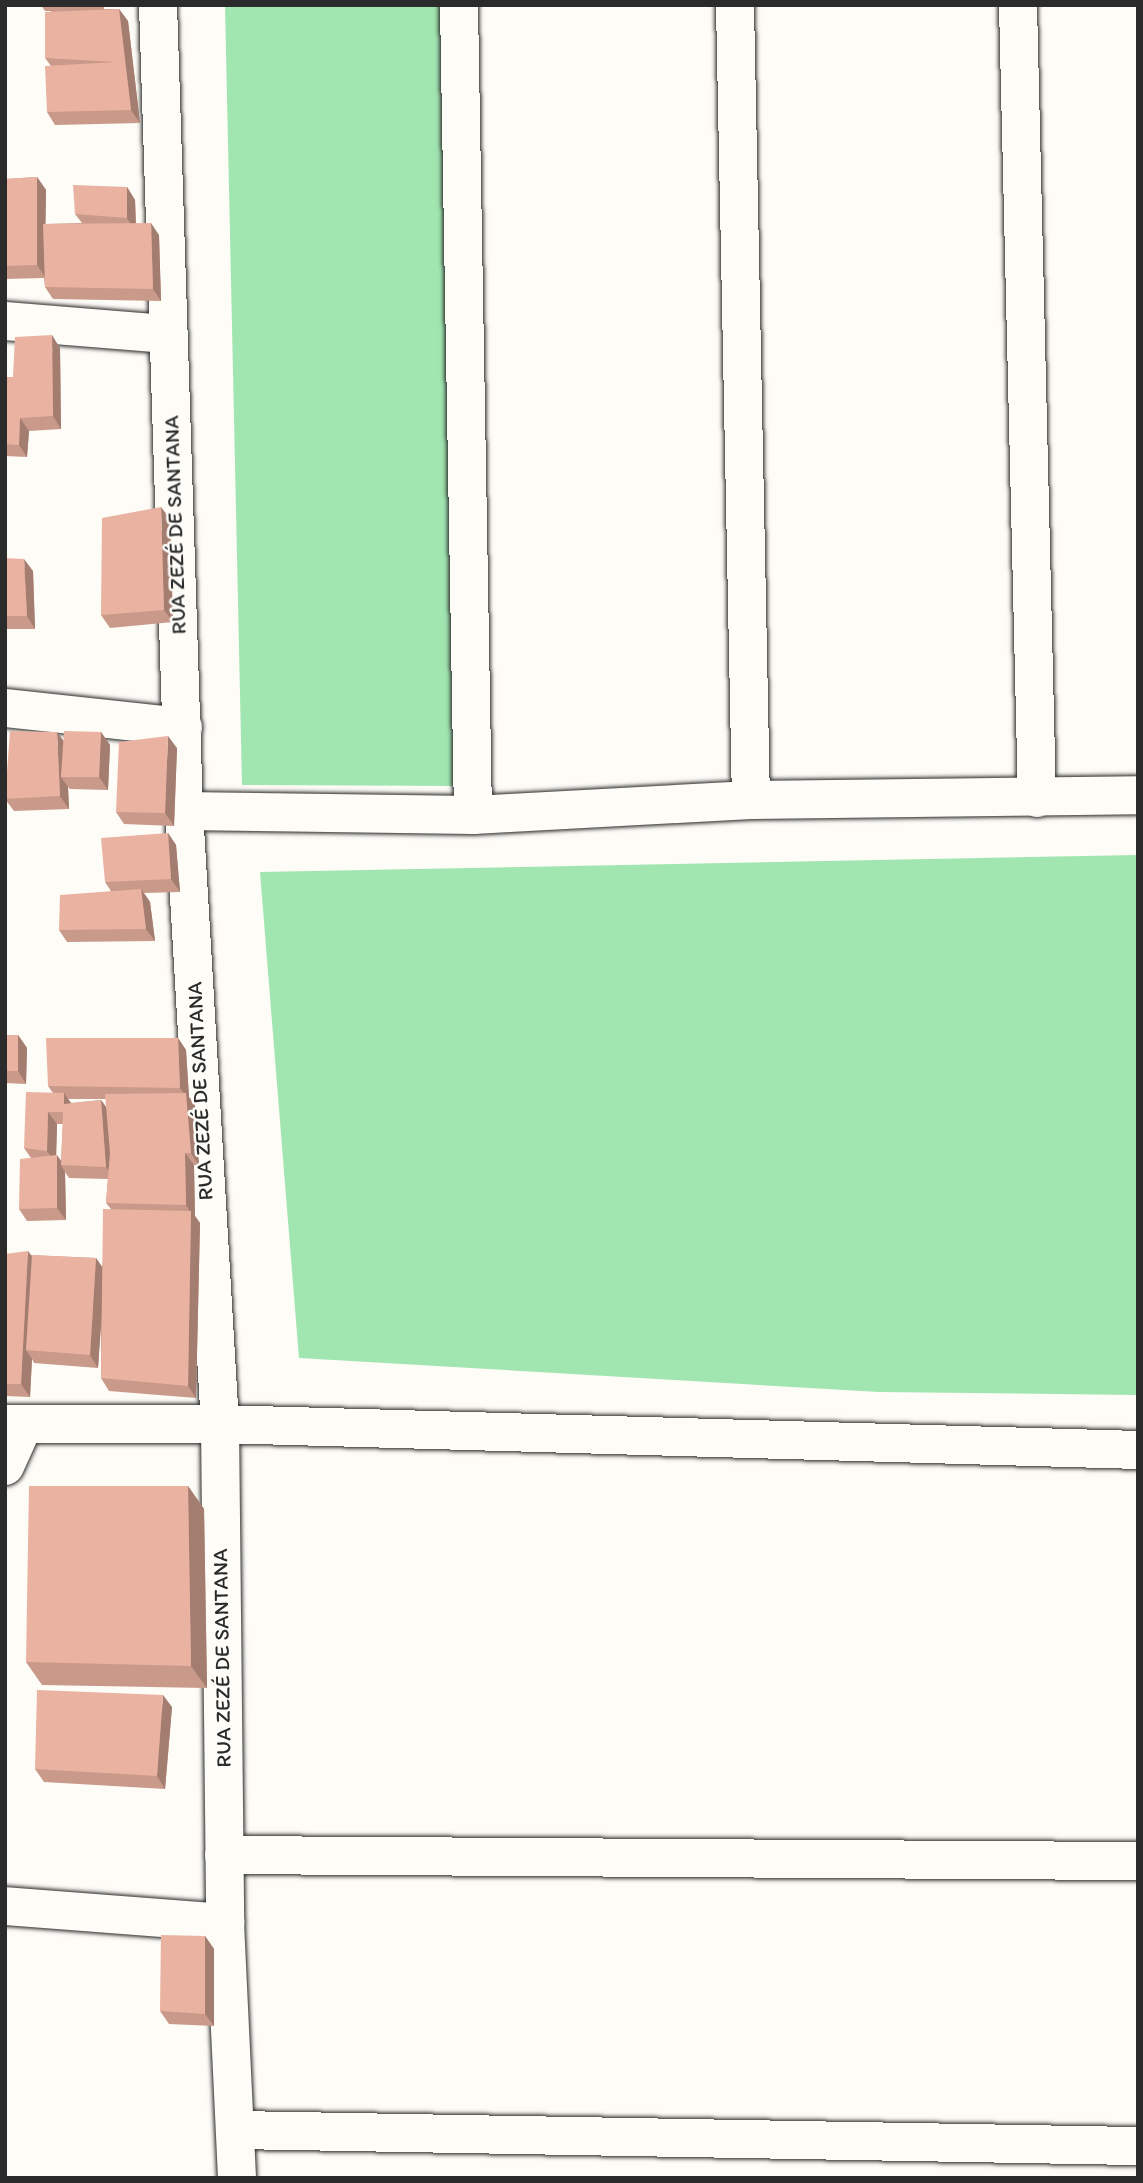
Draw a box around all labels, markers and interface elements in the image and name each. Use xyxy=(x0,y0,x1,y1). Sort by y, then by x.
street label: RUA ZEZÉ DE SANTANA xyxy=(159,415,191,635)
street label: RUA ZEZÉ DE SANTANA xyxy=(182,981,218,1201)
street label: RUA ZEZÉ DE SANTANA xyxy=(207,1548,237,1768)

